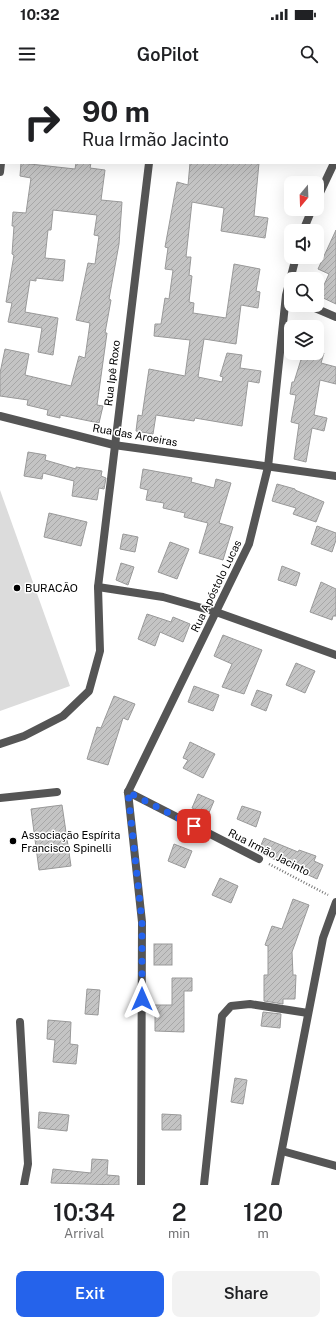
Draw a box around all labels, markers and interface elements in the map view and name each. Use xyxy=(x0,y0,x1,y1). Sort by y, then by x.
text: 10:32 xyxy=(20,6,60,23)
icon: menu xyxy=(16,43,38,65)
icon: search xyxy=(298,43,320,65)
text: GoPilot xyxy=(137,44,199,65)
text: 90 m xyxy=(82,95,150,128)
icon: right xyxy=(16,96,68,148)
text: Rua Irmão Jacinto xyxy=(82,129,229,150)
north arrow xyxy=(284,176,324,216)
map controls xyxy=(284,176,324,360)
button: sound xyxy=(284,224,324,264)
button: search xyxy=(284,272,324,312)
button: layers xyxy=(284,320,324,360)
street label: Rua Ipê Roxo xyxy=(102,339,122,407)
street label: Rua das Aroeiras xyxy=(92,422,179,448)
street label: Rua Apóstolo Lucas xyxy=(188,538,244,634)
place label: BURACÃO xyxy=(25,582,78,594)
marker: BURACÃO xyxy=(12,583,22,593)
pin xyxy=(177,809,211,843)
icon: arrive xyxy=(183,815,205,837)
street label: Rua Irmão Jacinto xyxy=(226,826,312,878)
place label: Associação Espírita Francisco Spinelli xyxy=(21,829,120,854)
marker: Associação Espírita Francisco Spinelli xyxy=(8,836,18,846)
position arrow xyxy=(121,978,163,1020)
text: 10:34 xyxy=(53,1198,115,1226)
text: 2 xyxy=(172,1198,186,1226)
text: 120 xyxy=(243,1198,283,1226)
text: Arrival xyxy=(64,1226,104,1241)
text: min xyxy=(168,1226,190,1241)
text: m xyxy=(257,1226,269,1241)
button: Exit xyxy=(16,1271,164,1317)
button: Share xyxy=(172,1271,320,1317)

